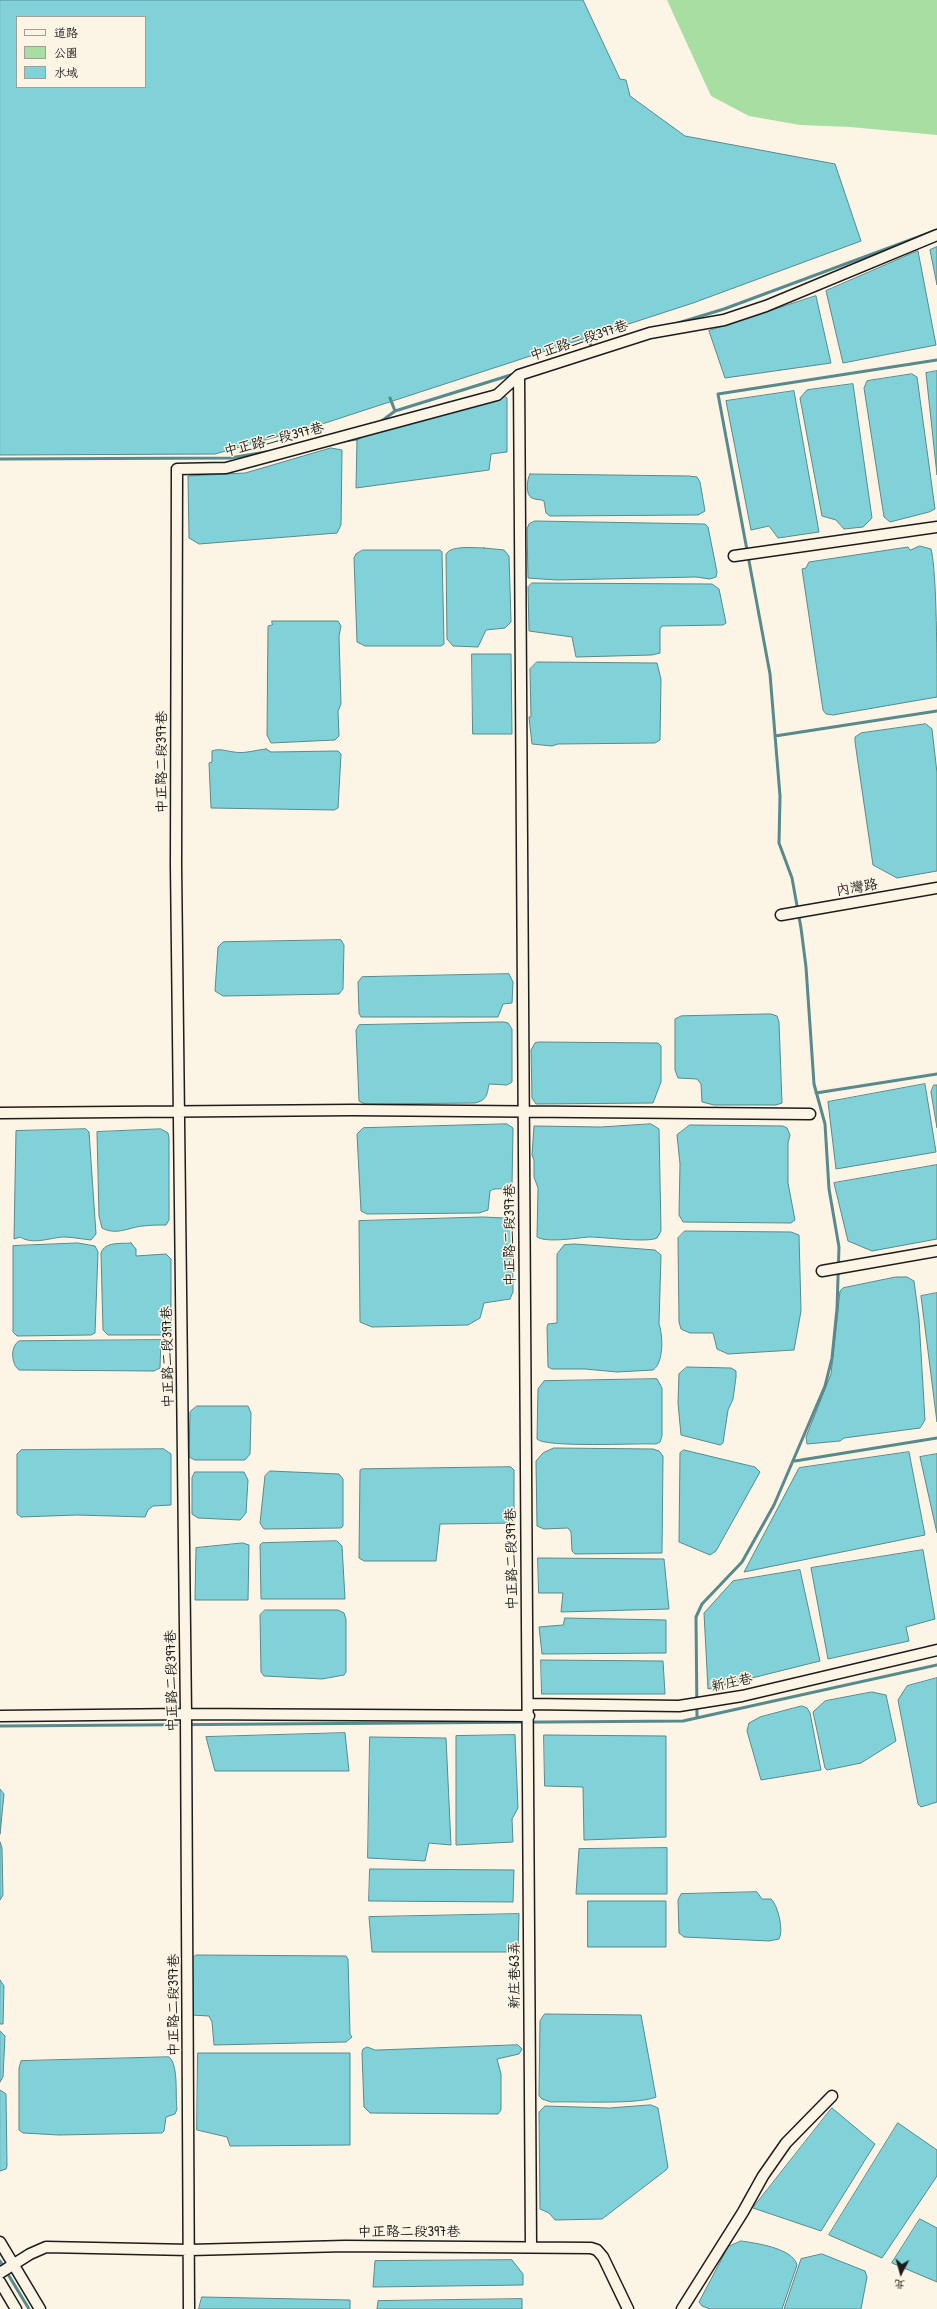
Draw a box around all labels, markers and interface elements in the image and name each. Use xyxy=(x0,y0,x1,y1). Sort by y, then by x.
legend xyxy=(16,16,146,88)
text: 道路 xyxy=(54,24,78,41)
text: 公園 xyxy=(54,44,78,61)
text: 水域 xyxy=(54,64,78,81)
street label: 中正路二段397巷 xyxy=(528,317,630,365)
street label: 中正路二段397巷 xyxy=(222,419,326,461)
street label: 中正路二段397巷 xyxy=(154,711,170,813)
street label: 內灣路 xyxy=(835,876,879,900)
street label: 中正路二段397巷 xyxy=(502,1184,518,1286)
street label: 中正路二段397巷 xyxy=(159,1306,177,1408)
street label: 中正路二段397巷 xyxy=(503,1508,521,1610)
street label: 中正路二段397巷 xyxy=(163,1630,181,1732)
street label: 新庄巷 xyxy=(710,1670,754,1696)
street label: 新庄巷63弄 xyxy=(507,1941,523,2009)
street label: 中正路二段397巷 xyxy=(166,1954,182,2056)
street label: 中正路二段397巷 xyxy=(358,2224,460,2240)
north arrow xyxy=(881,2253,921,2293)
text: 北 xyxy=(894,2277,906,2292)

